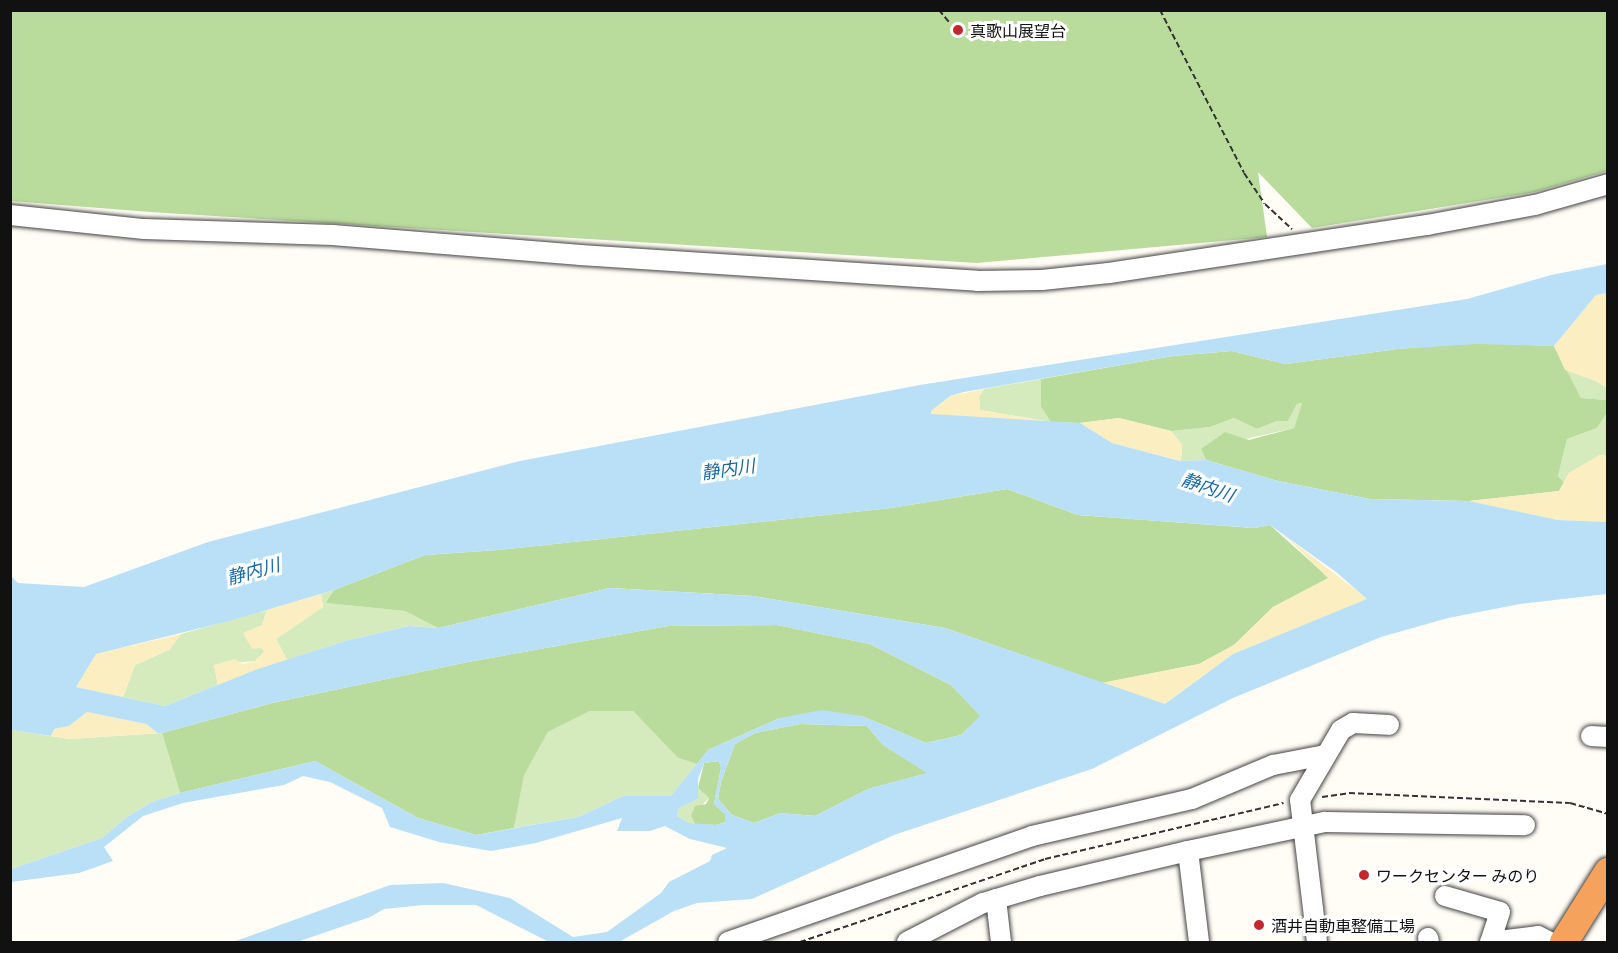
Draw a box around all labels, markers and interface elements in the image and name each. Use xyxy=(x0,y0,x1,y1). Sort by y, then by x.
place label: 真歌山展望台 xyxy=(970,20,1066,40)
marker: 真歌山展望台 xyxy=(951,23,965,37)
water label: 静内川 xyxy=(700,455,756,483)
water label: 静内川 xyxy=(1179,468,1237,506)
water label: 静内川 xyxy=(224,554,282,588)
place label: ワークセンター みのり xyxy=(1376,865,1539,885)
marker: ワークセンター みのり xyxy=(1357,868,1371,882)
place label: 酒井自動車整備工場 xyxy=(1271,915,1415,935)
marker: 酒井自動車整備工場 xyxy=(1252,918,1266,932)

